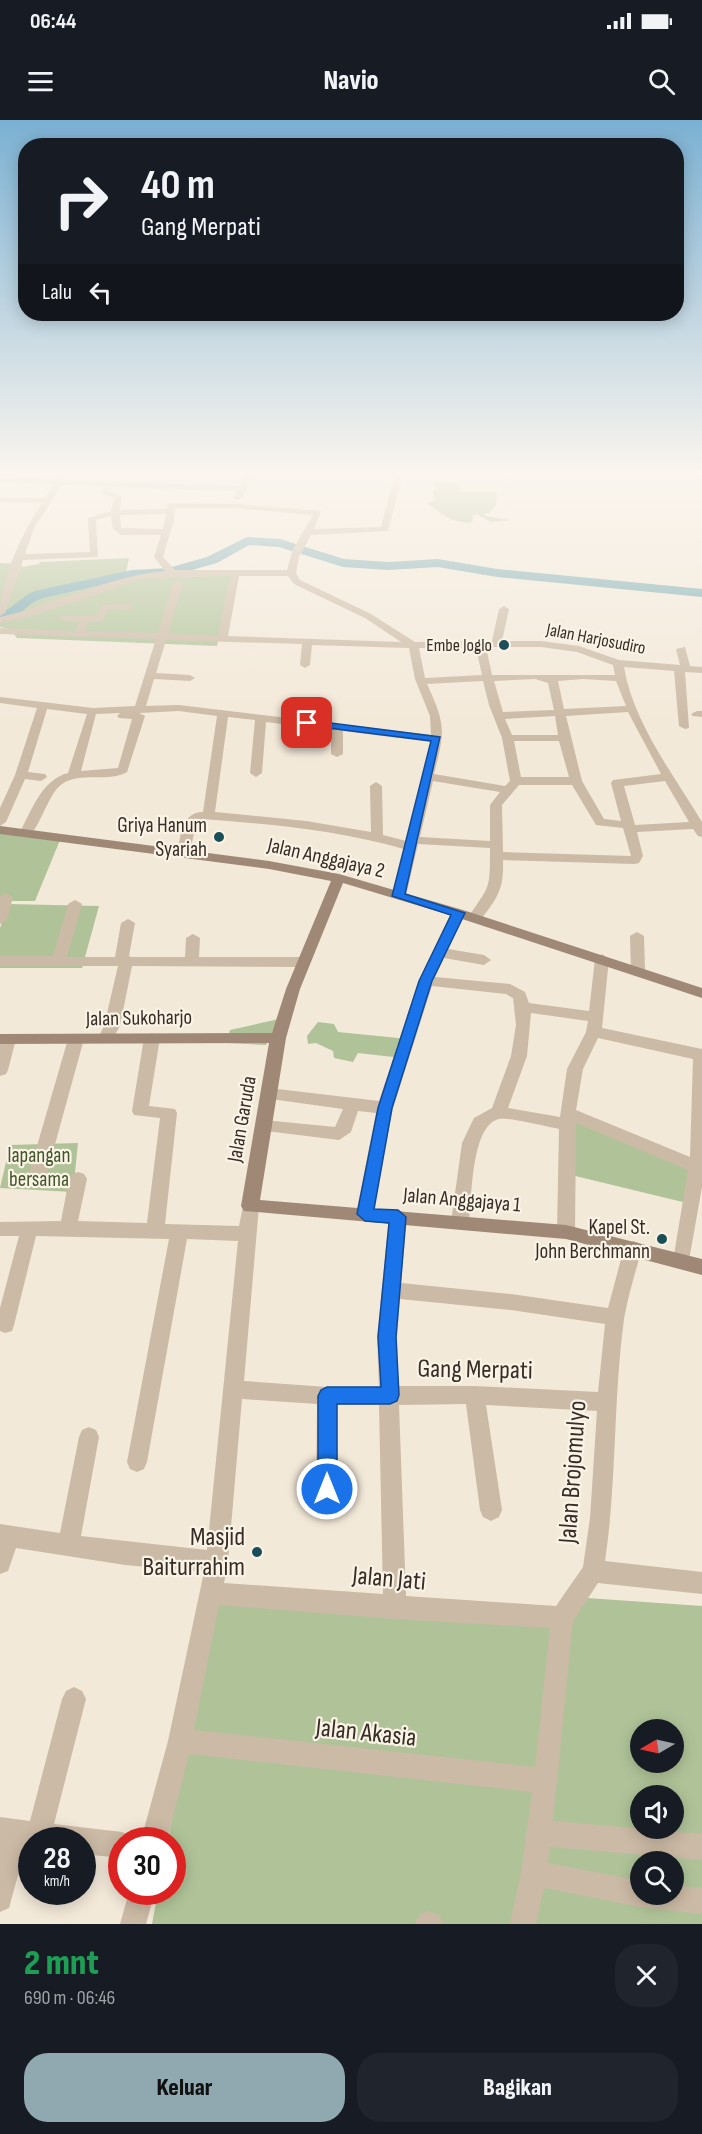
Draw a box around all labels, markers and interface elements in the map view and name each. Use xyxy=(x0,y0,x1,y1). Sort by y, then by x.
text: 06:44 xyxy=(30,8,76,35)
icon: menu xyxy=(24,65,57,98)
text: Navio xyxy=(323,65,379,97)
icon: search xyxy=(645,65,678,98)
text: 40 m xyxy=(141,160,215,211)
icon: right xyxy=(42,162,120,240)
text: Gang Merpati xyxy=(141,211,261,243)
icon: left xyxy=(84,276,117,309)
text: Lalu xyxy=(42,279,72,306)
street label: Jalan Harjosudiro xyxy=(544,619,647,659)
place label: Embe Joglo xyxy=(426,635,492,656)
marker: Embe Joglo xyxy=(497,638,511,652)
pin xyxy=(281,697,332,748)
icon: arrive xyxy=(290,706,323,739)
place label: Griya Hanum Syariah xyxy=(117,813,207,862)
marker: Griya Hanum Syariah xyxy=(212,830,226,844)
street label: Jalan Anggajaya 2 xyxy=(264,832,387,884)
street label: Jalan Sukoharjo xyxy=(85,1005,192,1031)
street label: Jalan Garuda xyxy=(222,1074,262,1165)
park label: lapangan bersama xyxy=(8,1143,70,1192)
street label: Jalan Anggajaya 1 xyxy=(401,1182,522,1218)
place label: Kapel St. John Berchmann xyxy=(534,1215,650,1264)
marker: Kapel St. John Berchmann xyxy=(655,1232,669,1246)
street label: Gang Merpati xyxy=(417,1353,533,1387)
street label: Jalan Brojomulyo xyxy=(552,1399,593,1546)
position arrow xyxy=(295,1457,359,1521)
place label: Masjid Baiturrahim xyxy=(143,1522,245,1583)
marker: Masjid Baiturrahim xyxy=(250,1545,264,1559)
street label: Jalan Jati xyxy=(350,1560,427,1598)
street label: Jalan Akasia xyxy=(313,1712,418,1754)
north arrow xyxy=(630,1719,684,1773)
map controls xyxy=(630,1719,684,1905)
button: sound xyxy=(630,1785,684,1839)
speed limit sign: 30 xyxy=(108,1827,186,1905)
text: 28 xyxy=(43,1841,71,1877)
button: search xyxy=(630,1851,684,1905)
text: km/h xyxy=(44,1872,70,1891)
text: 2 mnt xyxy=(24,1942,99,1985)
button: close xyxy=(615,1944,678,2007)
text: 690 m · 06:46 xyxy=(24,1986,115,2010)
button: Keluar xyxy=(24,2053,345,2122)
button: Bagikan xyxy=(357,2053,678,2122)

